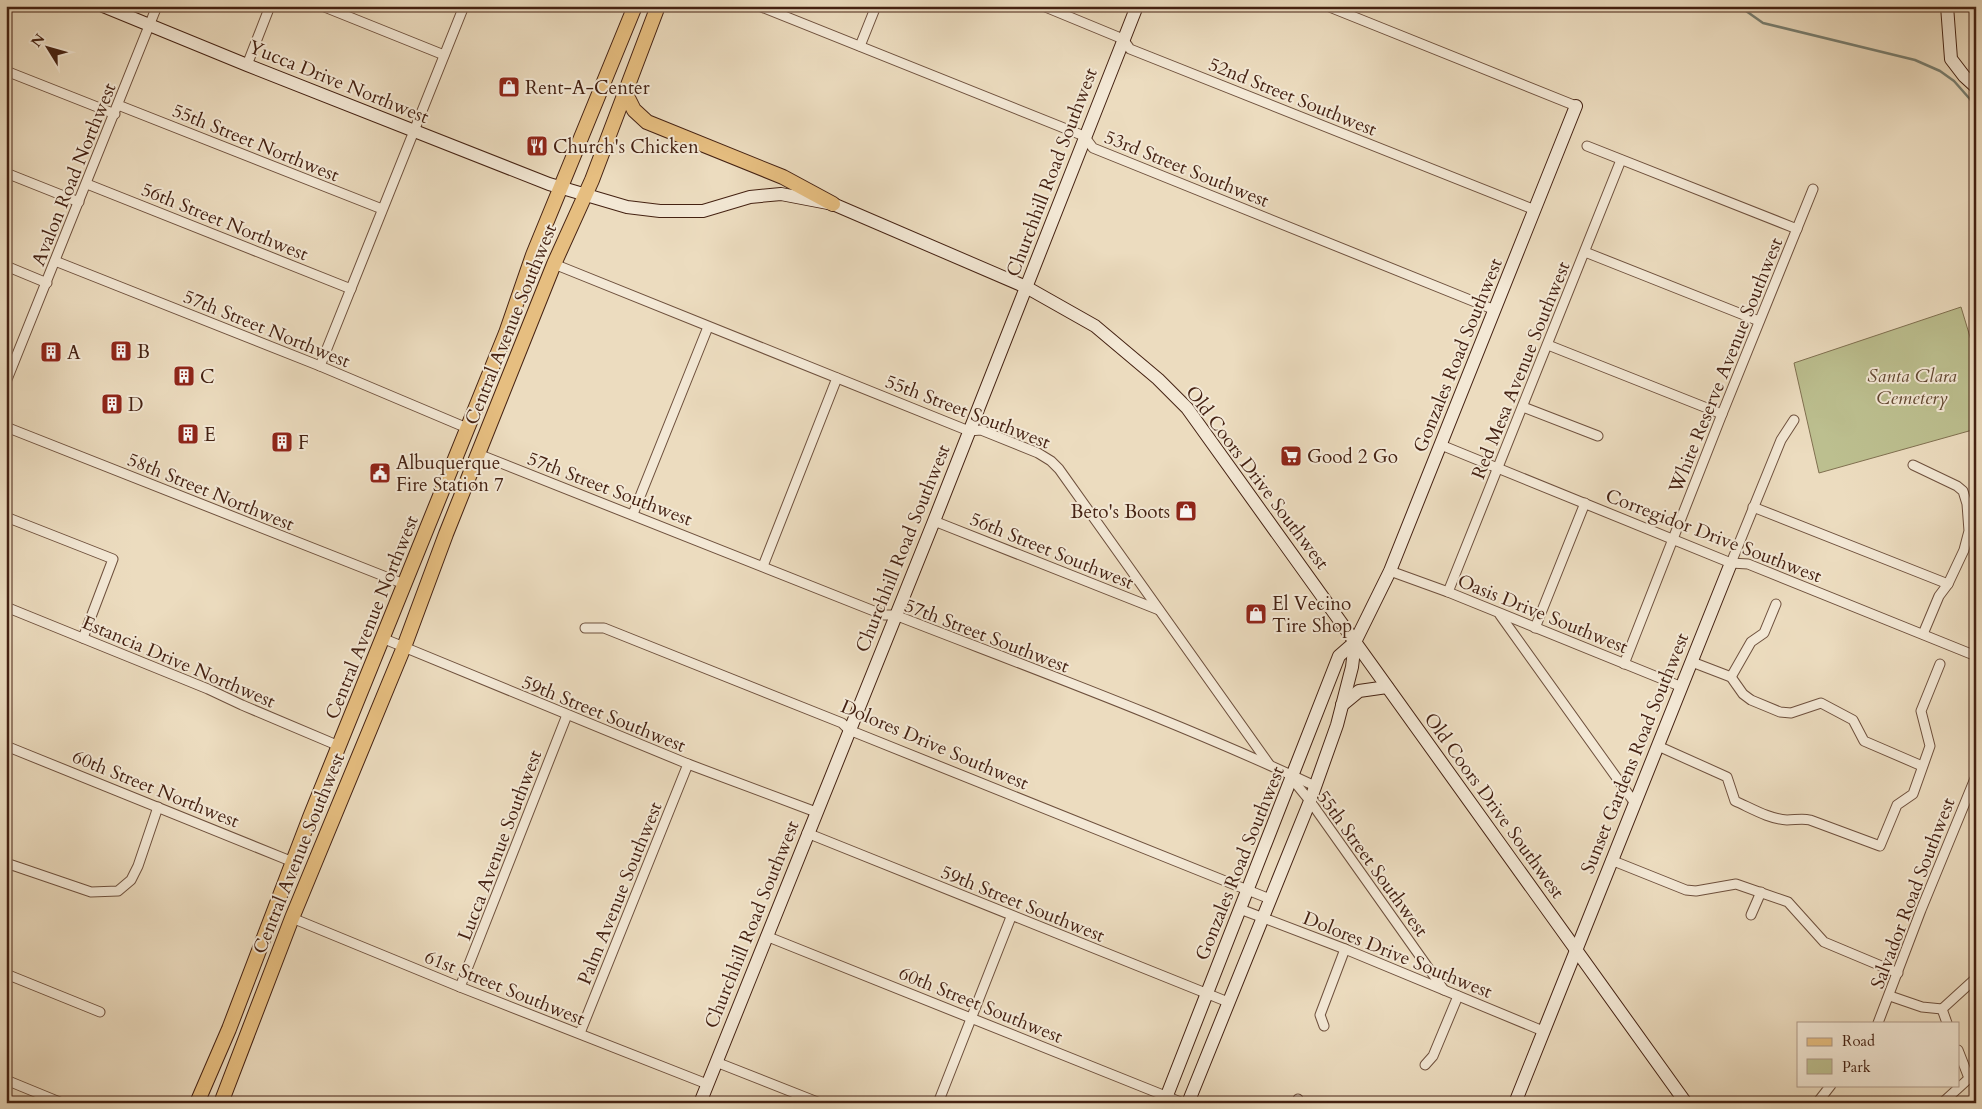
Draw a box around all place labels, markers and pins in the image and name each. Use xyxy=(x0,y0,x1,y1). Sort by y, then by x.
shop icon: Rent-A-Center xyxy=(497,75,521,99)
place label: Rent-A-Center xyxy=(525,75,650,101)
restaurant icon: Church's Chicken xyxy=(525,134,549,158)
place label: Church's Chicken xyxy=(553,134,699,160)
building icon: B xyxy=(109,339,133,363)
place label: B xyxy=(137,339,150,365)
building icon: A xyxy=(39,340,63,364)
place label: A xyxy=(67,340,81,366)
building icon: C xyxy=(172,364,196,388)
place label: C xyxy=(200,364,215,390)
building icon: D xyxy=(100,392,124,416)
place label: D xyxy=(128,392,143,418)
building icon: E xyxy=(176,422,200,446)
place label: E xyxy=(204,422,216,448)
building icon: F xyxy=(270,430,294,454)
place label: F xyxy=(298,430,309,456)
supermarket icon: Good 2 Go xyxy=(1279,444,1303,468)
place label: Good 2 Go xyxy=(1307,444,1398,470)
place label: Albuquerque Fire Station 7 xyxy=(396,450,504,498)
public building icon: Albuquerque Fire Station 7 xyxy=(368,461,392,485)
place label: Beto's Boots xyxy=(1071,499,1170,525)
shop icon: Beto's Boots xyxy=(1174,499,1198,523)
place label: El Vecino Tire Shop xyxy=(1272,591,1352,639)
shop icon: El Vecino Tire Shop xyxy=(1244,602,1268,626)

